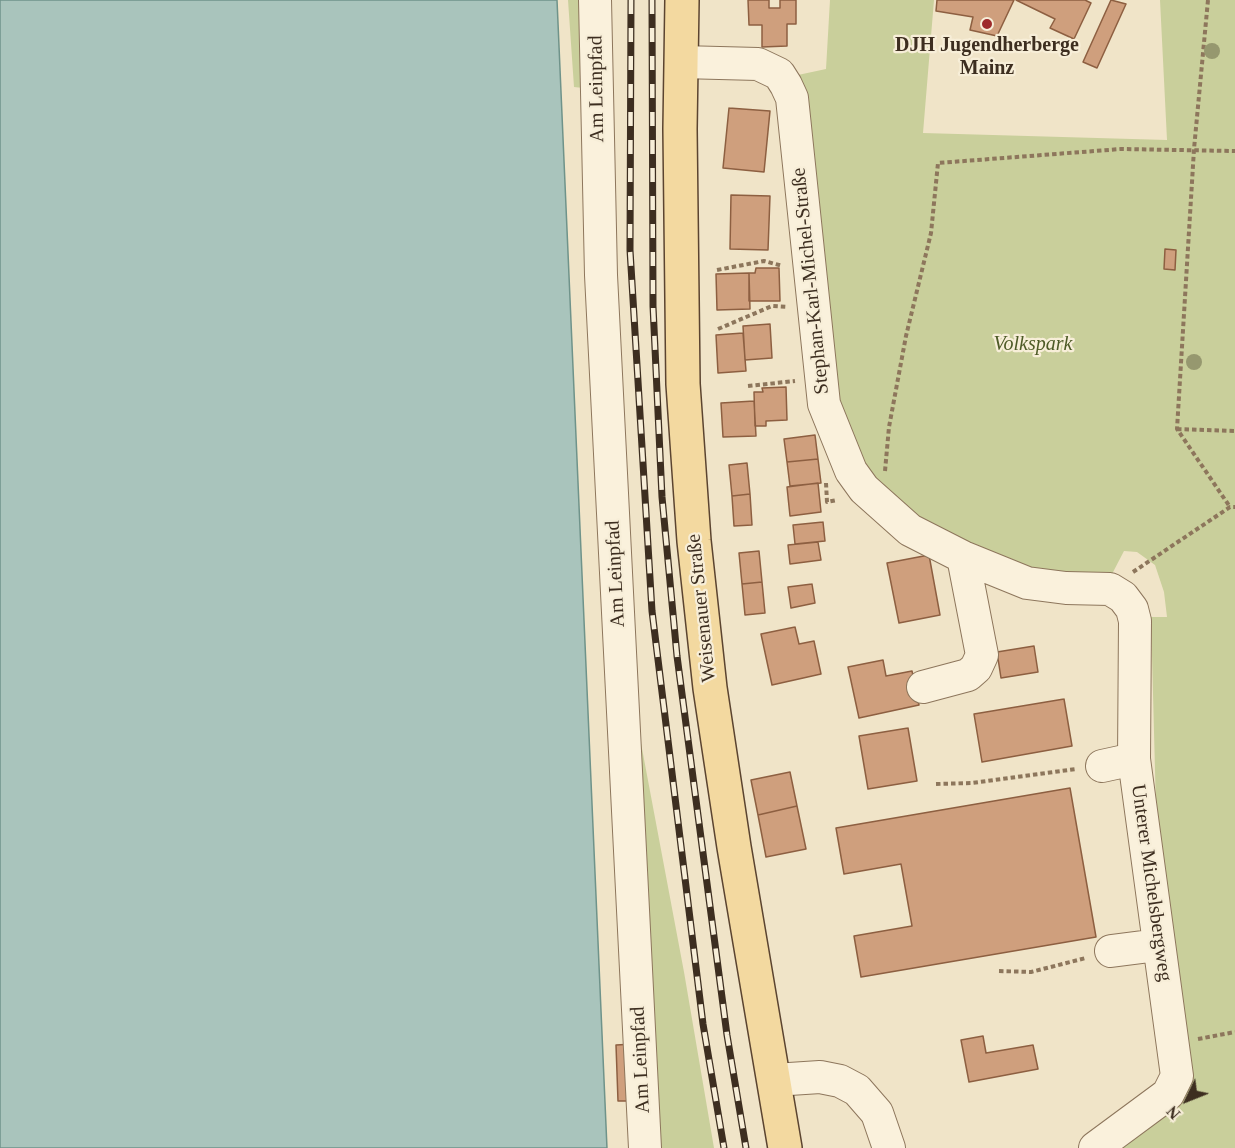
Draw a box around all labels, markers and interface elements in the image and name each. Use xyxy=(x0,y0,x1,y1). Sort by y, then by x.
marker: DJH Jugendherberge Mainz xyxy=(980,17,994,31)
place label: DJH Jugendherberge Mainz xyxy=(895,34,1079,81)
street label: Am Leinpfad xyxy=(584,35,610,143)
street label: Stephan-Karl-Michel-Straße xyxy=(787,167,835,395)
park label: Volkspark xyxy=(994,333,1072,357)
street label: Am Leinpfad xyxy=(601,520,631,628)
street label: Weisenauer Straße xyxy=(682,533,722,683)
street label: Unterer Michelsbergweg xyxy=(1125,783,1177,983)
street label: Am Leinpfad xyxy=(626,1006,656,1114)
north arrow xyxy=(1157,1070,1217,1130)
text: N xyxy=(1163,1103,1184,1123)

